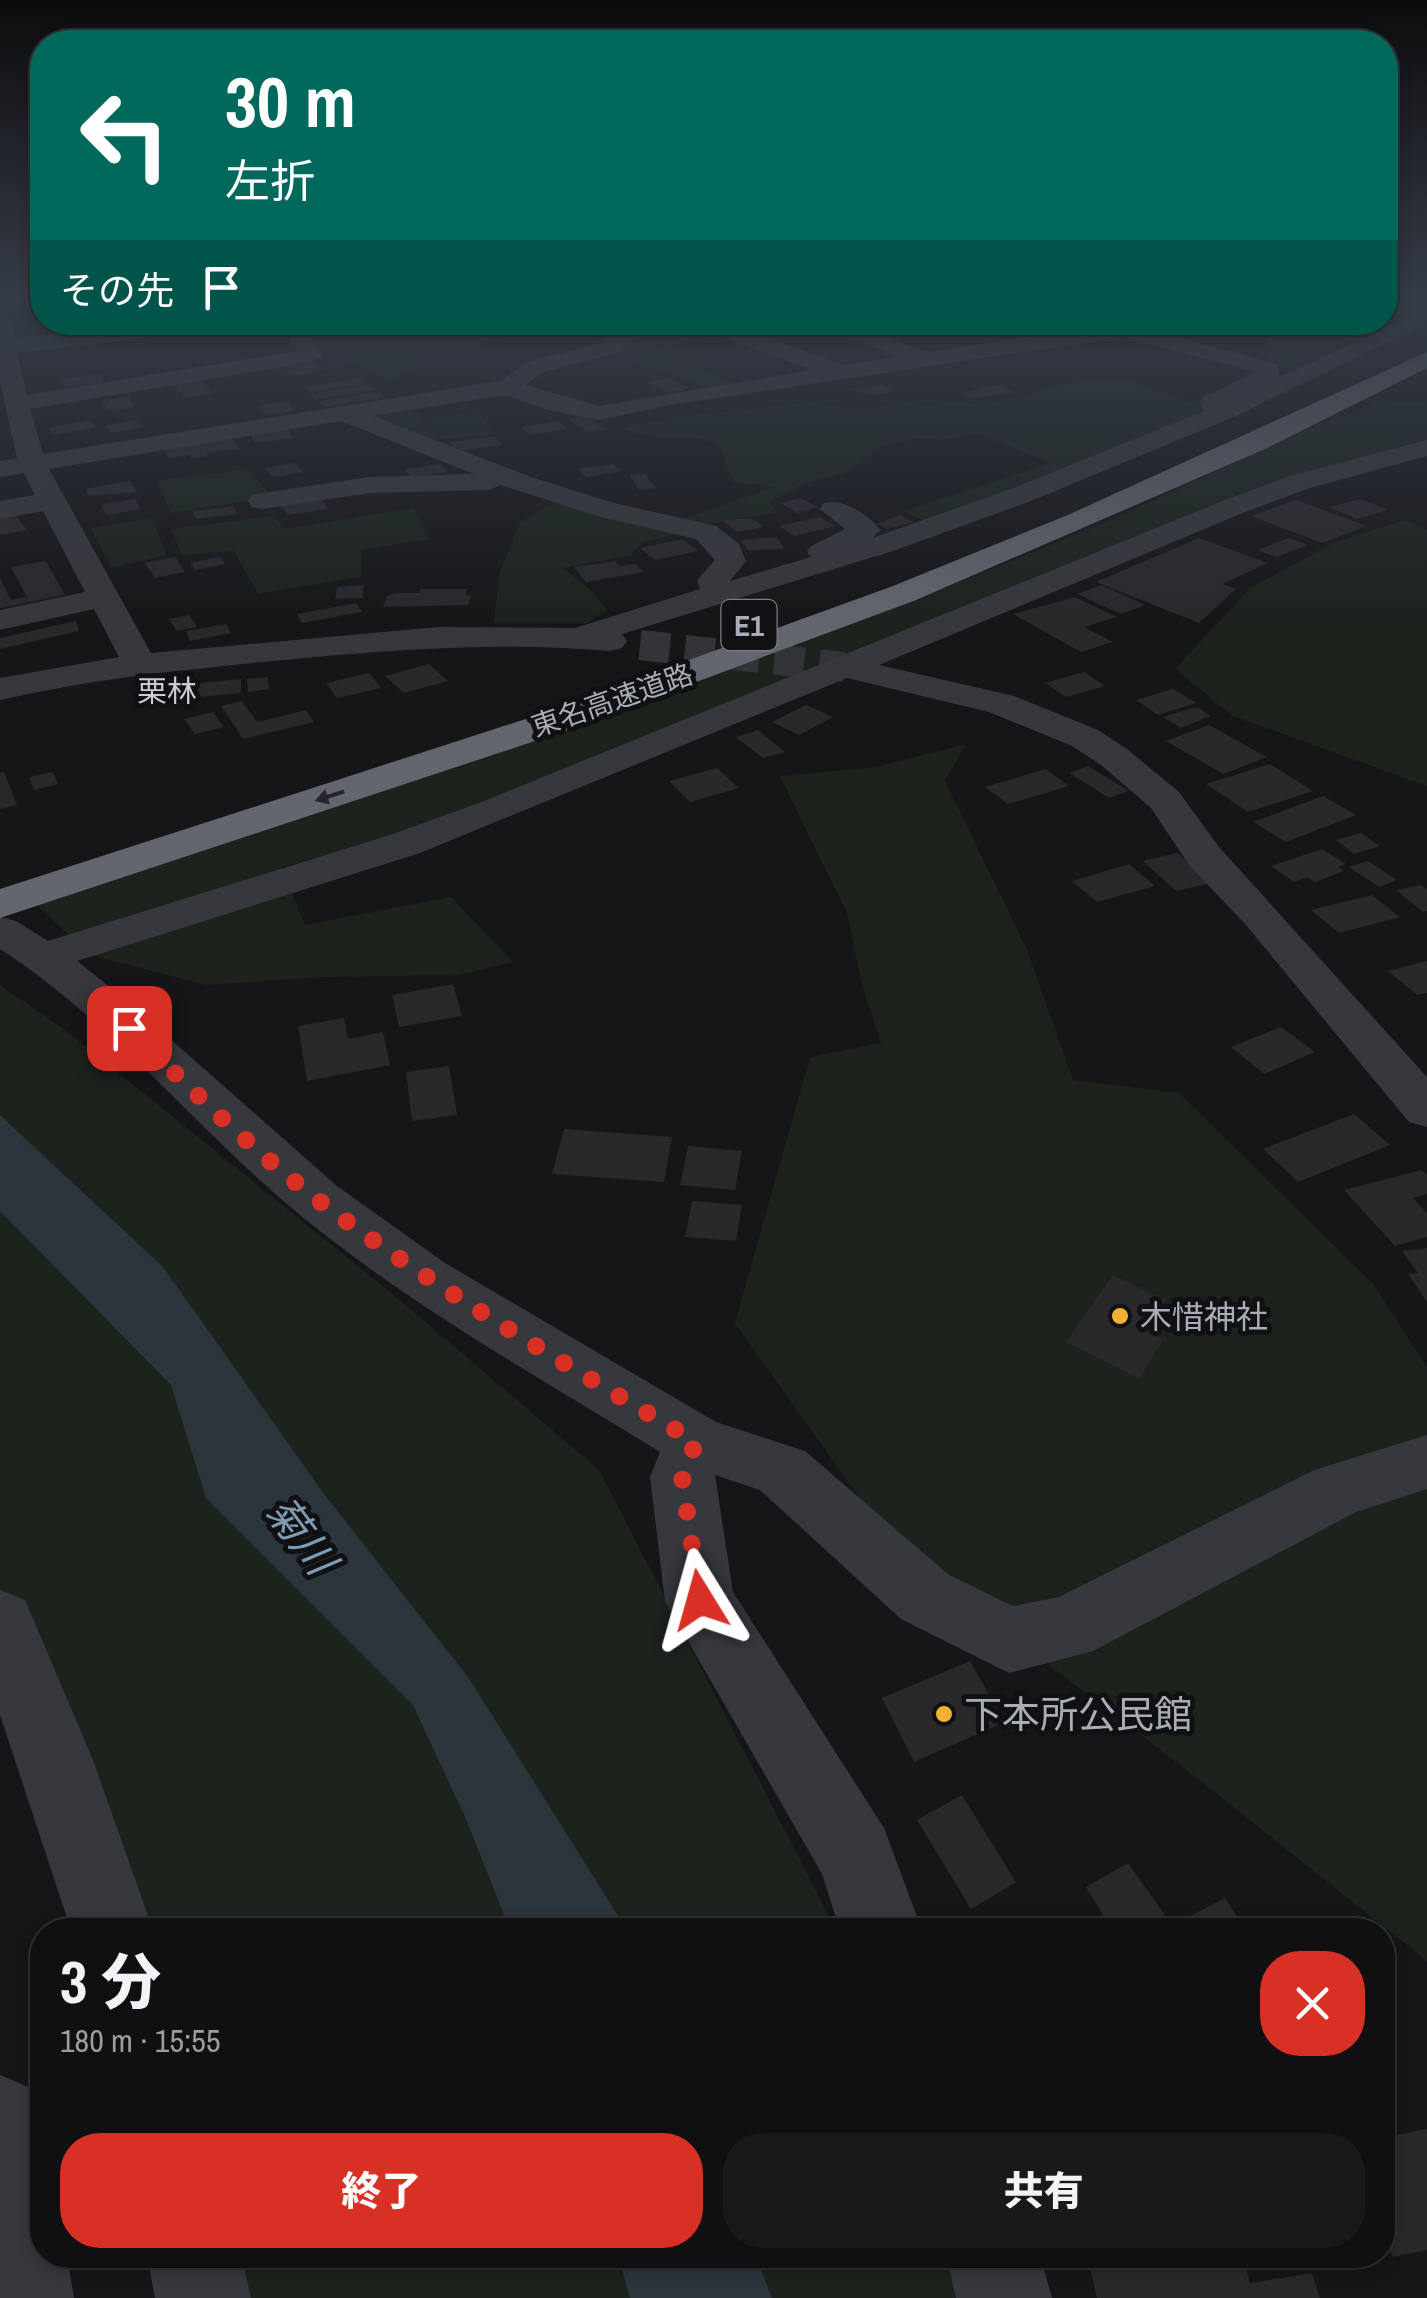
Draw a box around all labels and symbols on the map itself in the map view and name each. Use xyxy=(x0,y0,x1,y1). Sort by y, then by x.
road number: E1 xyxy=(722,600,776,650)
street label: 東名高速道路 xyxy=(526,655,698,745)
district label: 栗林 xyxy=(137,671,197,711)
one-way arrow xyxy=(314,790,344,805)
pin xyxy=(87,986,172,1071)
place label: 木惜神社 xyxy=(1140,1295,1268,1338)
marker: 木惜神社 xyxy=(1109,1305,1131,1327)
water label: 菊川 xyxy=(253,1485,351,1589)
position arrow xyxy=(648,1548,752,1652)
place label: 下本所公民館 xyxy=(964,1689,1192,1740)
marker: 下本所公民館 xyxy=(933,1703,955,1725)

